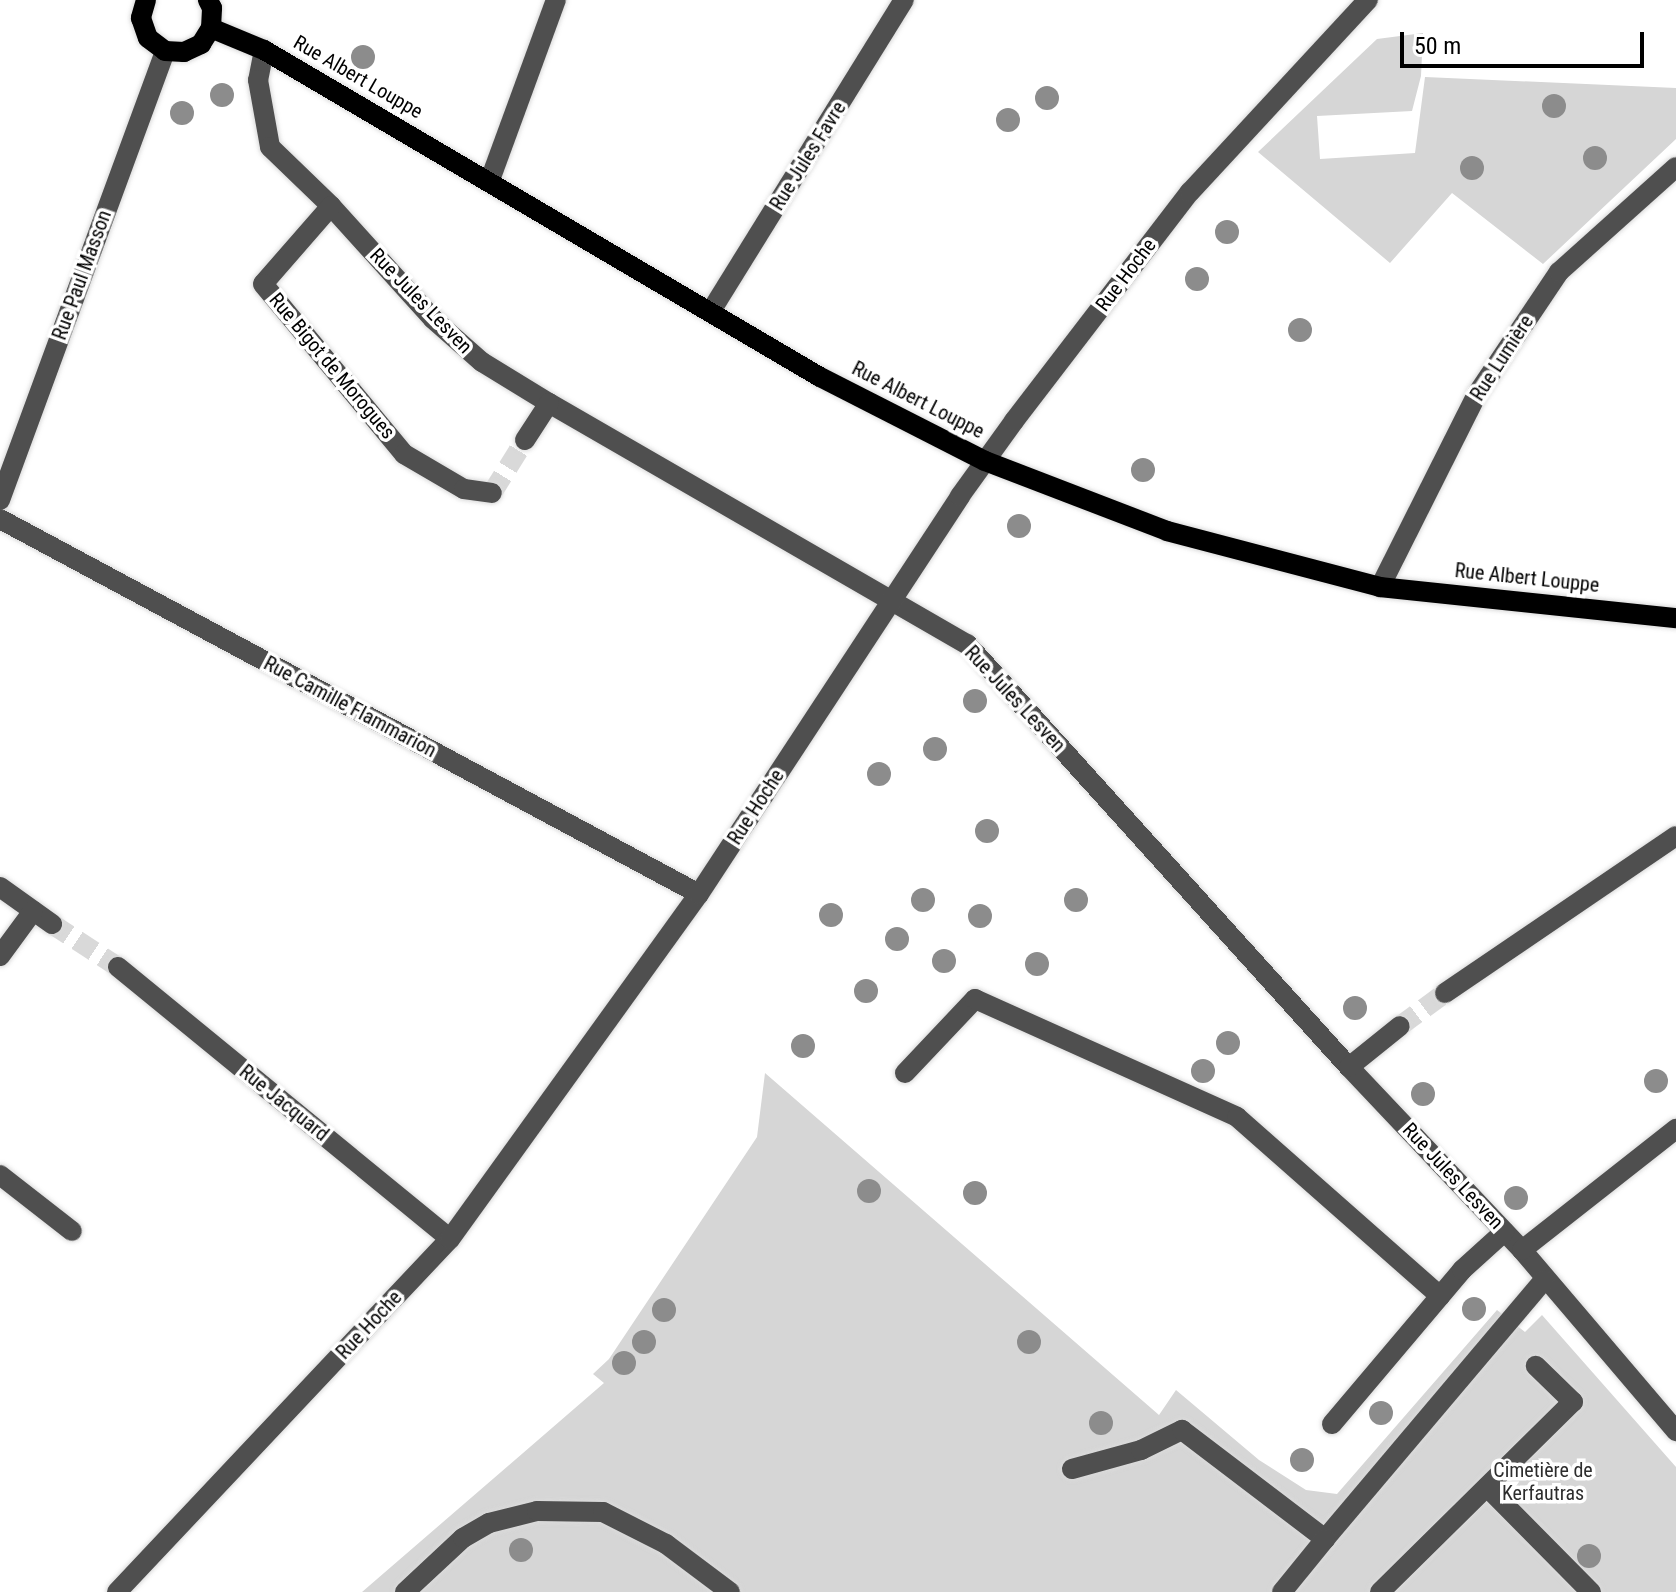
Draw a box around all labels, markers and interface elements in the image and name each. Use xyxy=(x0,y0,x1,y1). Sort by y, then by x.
scale bar xyxy=(1404,16,1648,66)
street label: Rue Albert Louppe xyxy=(289,30,427,124)
text: 50 m xyxy=(1414,32,1461,60)
street label: Rue Jules Favre xyxy=(765,97,851,215)
street label: Rue Paul Masson xyxy=(47,207,117,343)
street label: Rue Hoche xyxy=(1091,234,1161,316)
street label: Rue Jules Lesven xyxy=(365,243,477,359)
street label: Rue Bigot de Morogues xyxy=(264,288,400,444)
street label: Rue Lumière xyxy=(1465,311,1539,405)
street label: Rue Albert Louppe xyxy=(848,356,988,444)
street label: Rue Albert Louppe xyxy=(1454,558,1600,598)
street label: Rue Jules Lesven xyxy=(960,641,1070,757)
street label: Rue Camille Flammarion xyxy=(260,651,440,763)
street label: Rue Hoche xyxy=(723,765,789,849)
street label: Rue Jacquard xyxy=(235,1060,333,1146)
street label: Rue Jules Lesven xyxy=(1398,1118,1508,1234)
street label: Rue Hoche xyxy=(331,1286,407,1364)
park label: Cimetière de Kerfautras xyxy=(1493,1459,1593,1506)

